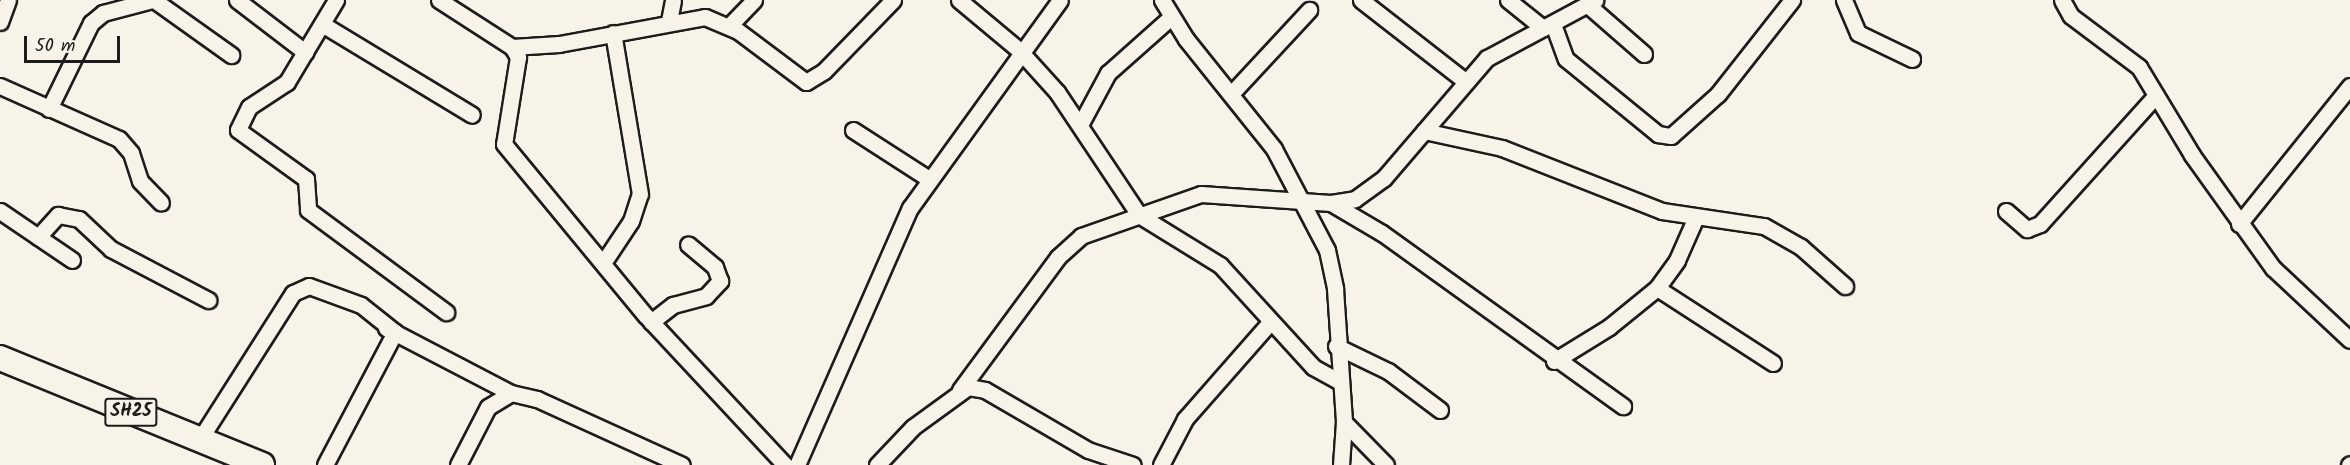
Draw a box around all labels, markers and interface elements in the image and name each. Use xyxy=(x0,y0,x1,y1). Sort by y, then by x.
scale bar xyxy=(27,24,123,62)
text: 50 m xyxy=(35,32,75,61)
road number: SH25 xyxy=(104,397,158,427)

